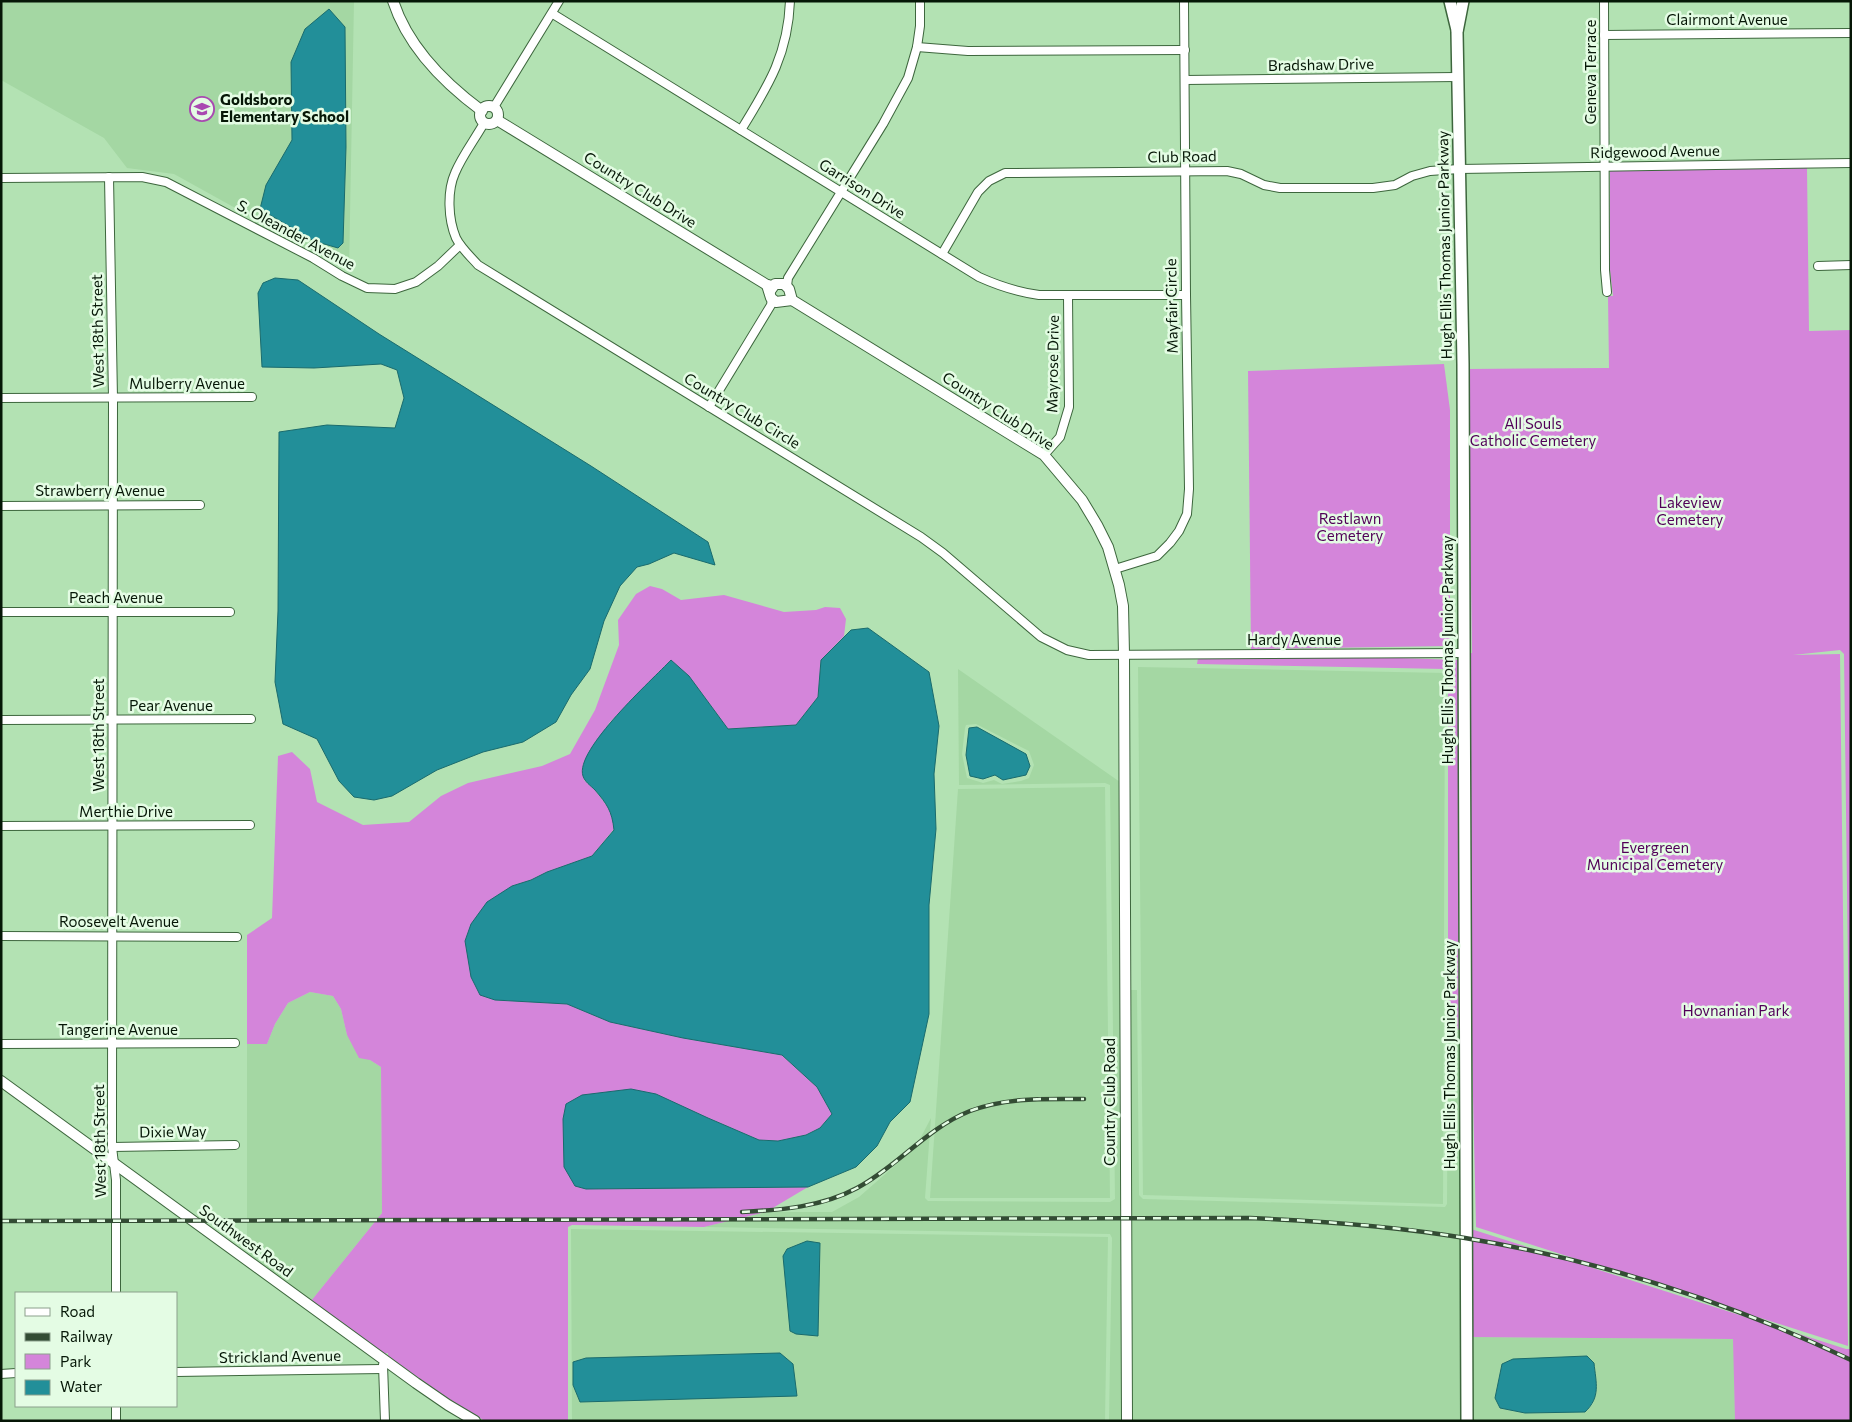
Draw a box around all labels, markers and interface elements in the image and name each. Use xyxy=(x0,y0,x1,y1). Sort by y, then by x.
street label: Clairmont Avenue xyxy=(1666,10,1788,28)
street label: Geneva Terrace xyxy=(1581,19,1599,124)
street label: Bradshaw Drive xyxy=(1268,54,1374,74)
place label: Goldsboro Elementary School xyxy=(220,90,349,125)
school or university icon: Goldsboro Elementary School xyxy=(189,96,215,122)
street label: Hugh Ellis Thomas Junior Parkway xyxy=(1433,130,1455,360)
street label: Ridgewood Avenue xyxy=(1590,141,1720,161)
street label: Club Road xyxy=(1147,146,1217,166)
street label: Country Club Drive xyxy=(581,147,700,231)
street label: Garrison Drive xyxy=(816,155,909,222)
street label: S. Oleander Avenue xyxy=(234,195,359,273)
street label: Mayfair Circle xyxy=(1161,258,1181,354)
street label: West 18th Street xyxy=(87,274,107,388)
street label: Mayrose Drive xyxy=(1042,315,1062,413)
street label: Country Club Drive xyxy=(939,367,1058,453)
street label: Country Club Circle xyxy=(681,368,804,452)
street label: Mulberry Avenue xyxy=(129,374,245,392)
park label: All Souls Catholic Cemetery xyxy=(1470,414,1597,449)
street label: Strawberry Avenue xyxy=(35,481,165,499)
park label: Lakeview Cemetery xyxy=(1657,493,1724,528)
park label: Restlawn Cemetery xyxy=(1317,509,1384,544)
street label: Hugh Ellis Thomas Junior Parkway xyxy=(1438,535,1456,764)
street label: Peach Avenue xyxy=(69,588,163,606)
street label: Hardy Avenue xyxy=(1247,630,1341,648)
street label: West 18th Street xyxy=(89,678,107,792)
street label: Pear Avenue xyxy=(129,696,213,714)
street label: Merthie Drive xyxy=(79,802,173,820)
park label: Evergreen Municipal Cemetery xyxy=(1587,838,1724,873)
street label: Roosevelt Avenue xyxy=(59,912,179,930)
street label: Hugh Ellis Thomas Junior Parkway xyxy=(1440,940,1458,1169)
park label: Hovnanian Park xyxy=(1682,1001,1790,1019)
street label: Tangerine Avenue xyxy=(58,1020,178,1038)
street label: Country Club Road xyxy=(1100,1038,1118,1166)
street label: West 18th Street xyxy=(89,1084,109,1198)
street label: Dixie Way xyxy=(139,1121,207,1141)
street label: Southwest Road xyxy=(196,1200,297,1280)
legend xyxy=(15,1292,178,1407)
text: Road xyxy=(60,1302,95,1320)
text: Railway xyxy=(60,1327,113,1345)
street label: Strickland Avenue xyxy=(219,1346,341,1366)
text: Park xyxy=(60,1352,91,1370)
text: Water xyxy=(60,1377,102,1395)

